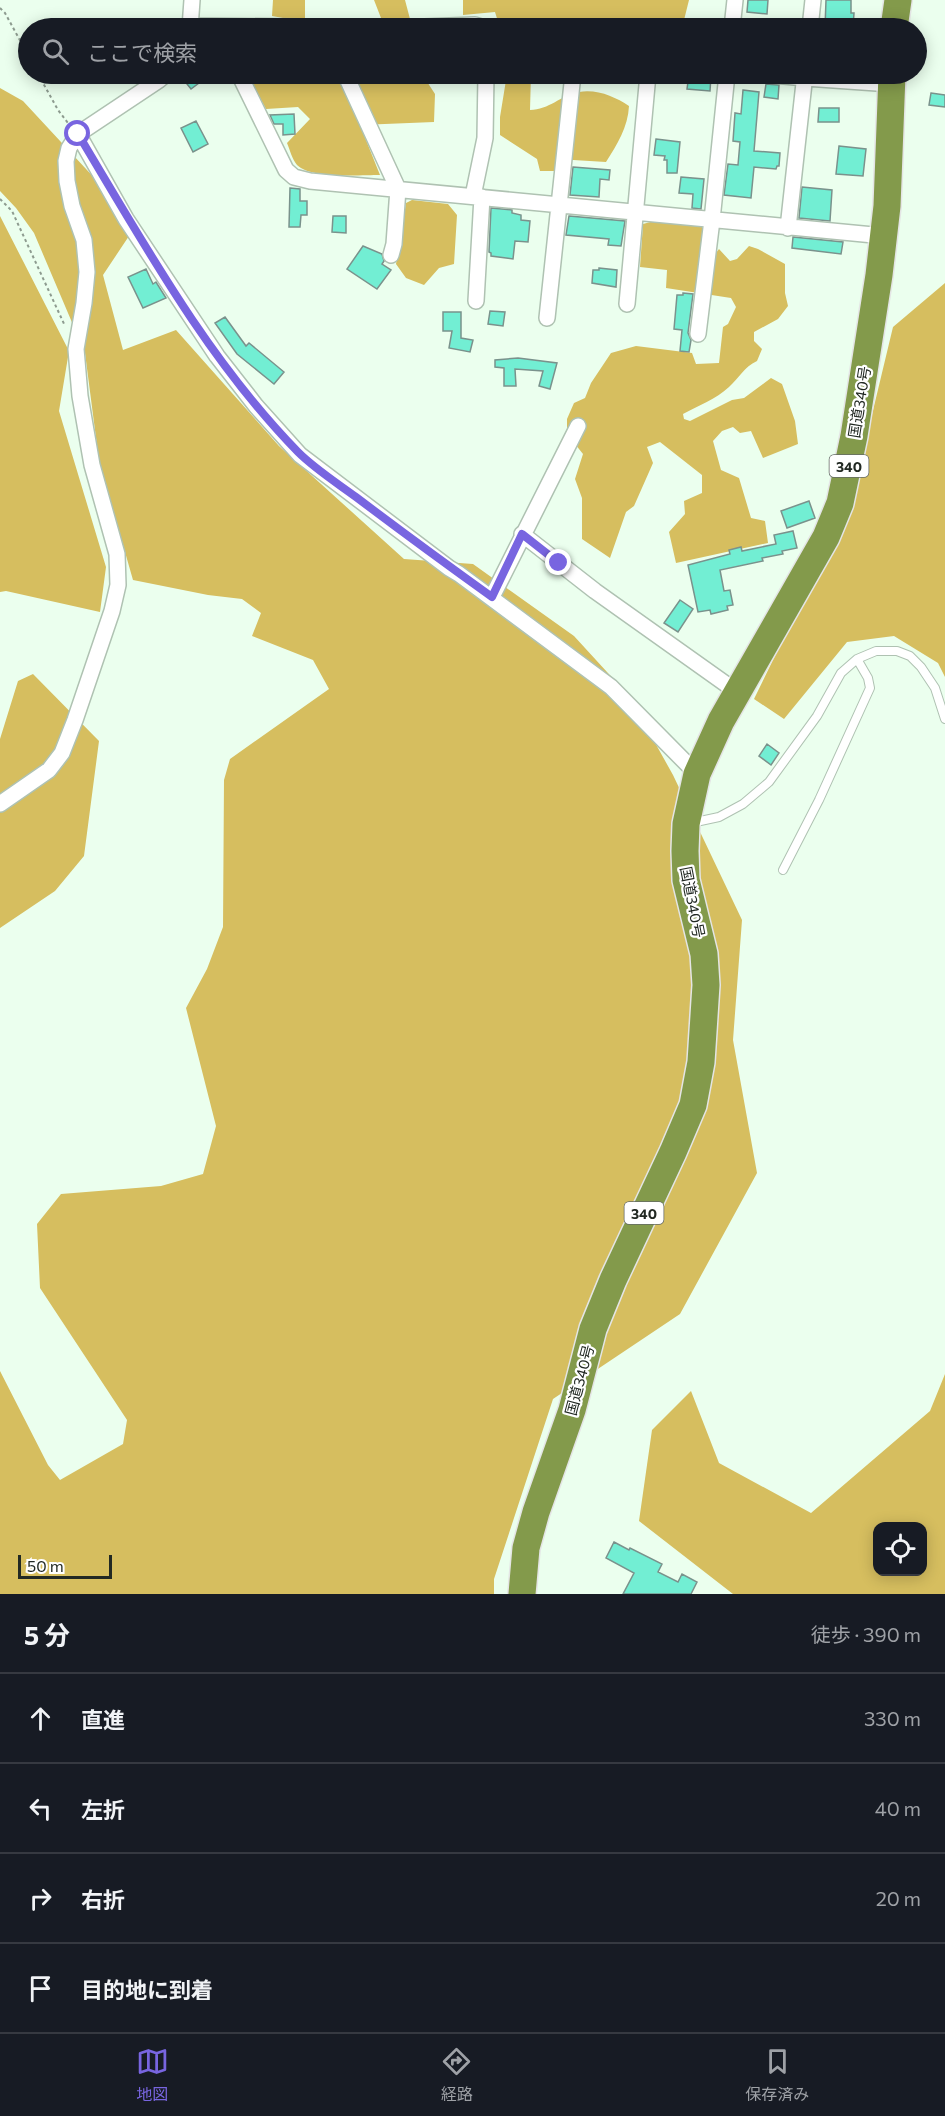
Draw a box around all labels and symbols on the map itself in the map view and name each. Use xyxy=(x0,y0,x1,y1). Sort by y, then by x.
route start xyxy=(64,120,90,146)
street label: 国道340号 xyxy=(844,365,874,439)
road number: 340 xyxy=(830,455,868,477)
route end xyxy=(545,549,571,575)
street label: 国道340号 xyxy=(677,865,709,939)
road number: 340 xyxy=(624,1202,664,1224)
street label: 国道340号 xyxy=(561,1343,597,1417)
scale bar xyxy=(18,1552,112,1580)

